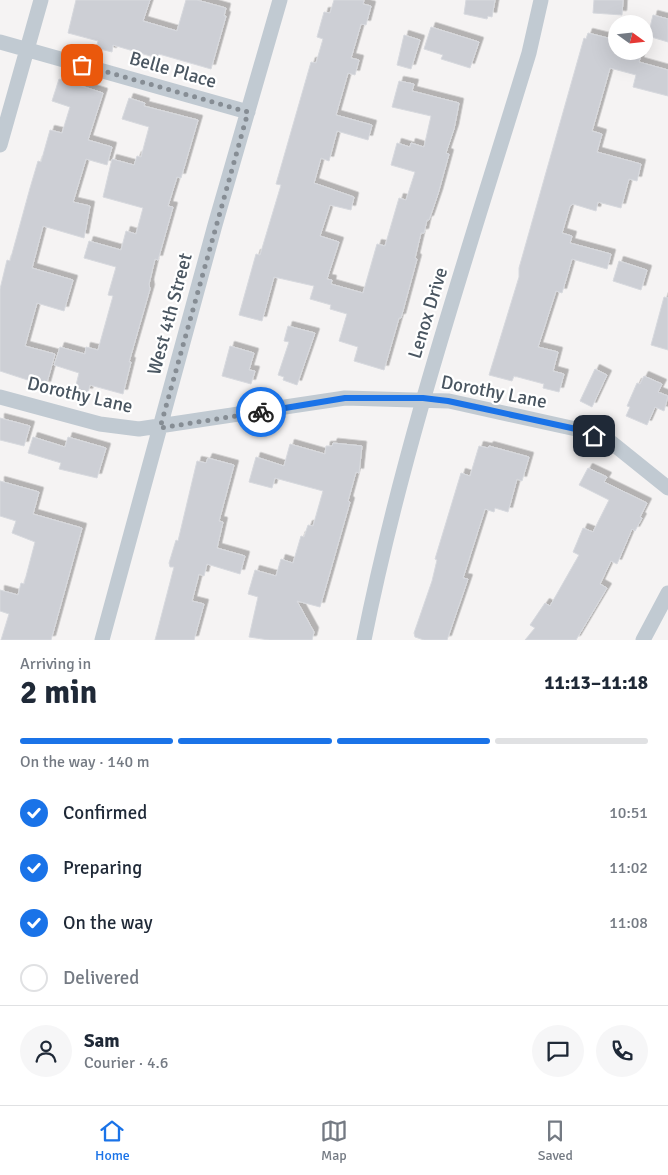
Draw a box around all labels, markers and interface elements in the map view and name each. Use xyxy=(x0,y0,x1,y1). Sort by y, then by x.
north arrow xyxy=(608,15,652,60)
map controls xyxy=(608,15,653,60)
pin xyxy=(61,44,103,86)
street label: Belle Place xyxy=(127,46,219,94)
icon: bag xyxy=(68,51,96,79)
street label: West 4th Street xyxy=(142,250,198,377)
street label: Lenox Drive xyxy=(403,264,453,362)
street label: Dorothy Lane xyxy=(439,370,549,414)
street label: Dorothy Lane xyxy=(25,371,135,419)
courier xyxy=(236,387,286,437)
icon: bike xyxy=(247,398,275,426)
pin xyxy=(573,415,615,457)
icon: home xyxy=(580,422,608,450)
text: Arriving in xyxy=(20,654,91,674)
text: 11:13–11:18 xyxy=(544,671,648,695)
text: 2 min xyxy=(20,673,97,712)
text: On the way · 140 m xyxy=(20,752,150,772)
icon: check xyxy=(20,799,48,827)
text: Confirmed xyxy=(63,801,147,825)
text: 10:51 xyxy=(609,803,648,823)
icon: check xyxy=(20,854,48,882)
text: Preparing xyxy=(63,856,142,880)
text: 11:02 xyxy=(609,858,648,878)
icon: check xyxy=(20,909,48,937)
text: On the way xyxy=(63,911,153,935)
text: 11:08 xyxy=(609,913,648,933)
text: Delivered xyxy=(63,966,139,990)
button: person xyxy=(20,1025,72,1077)
button: chat xyxy=(532,1025,584,1077)
button: phone xyxy=(596,1025,648,1077)
text: Sam xyxy=(84,1029,120,1053)
text: Courier · 4.6 xyxy=(84,1053,168,1073)
tab: Home xyxy=(95,1117,130,1164)
tab: Map xyxy=(320,1117,348,1164)
tab: Saved xyxy=(538,1117,573,1164)

